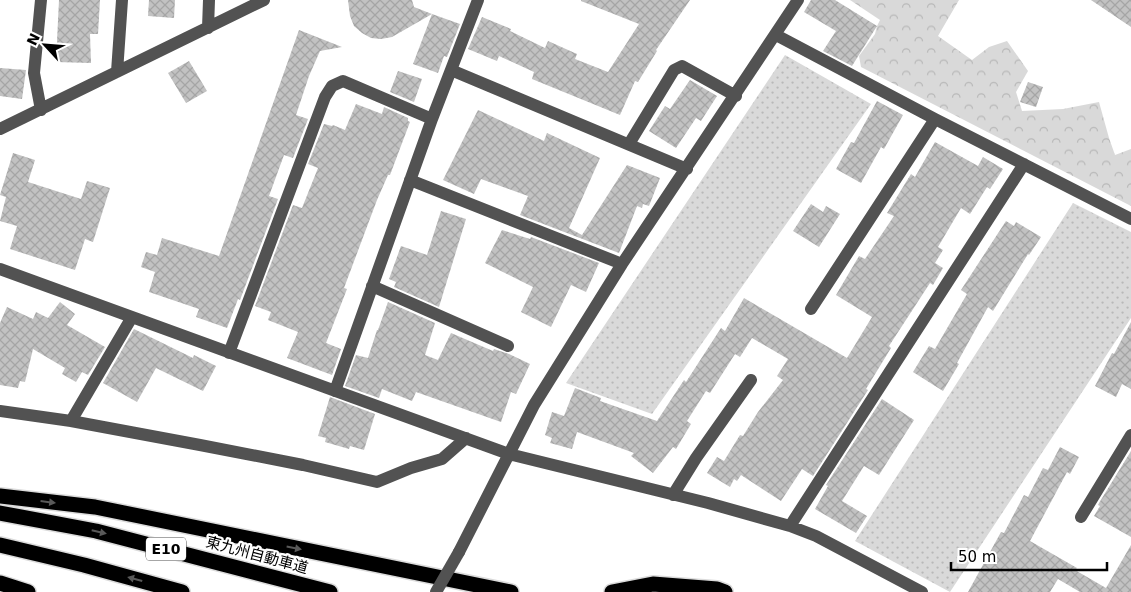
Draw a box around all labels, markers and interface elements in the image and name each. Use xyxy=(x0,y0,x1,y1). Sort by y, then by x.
north arrow xyxy=(20,20,70,70)
text: N xyxy=(24,31,43,48)
one-way arrow xyxy=(41,498,57,506)
one-way arrow xyxy=(92,528,107,536)
street label: 東九州自動車道 xyxy=(204,533,310,577)
road number: E10 xyxy=(146,538,186,560)
scale bar xyxy=(951,540,1107,572)
one-way arrow xyxy=(286,545,302,553)
text: 50 m xyxy=(958,548,996,566)
one-way arrow xyxy=(127,575,142,583)

